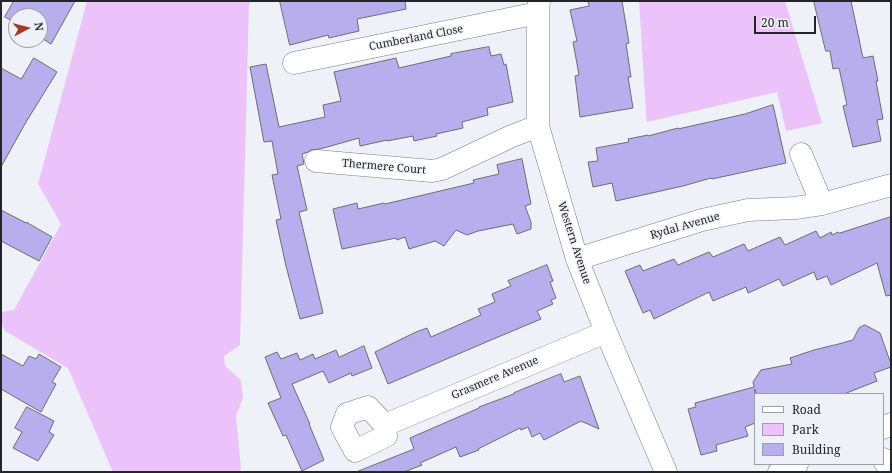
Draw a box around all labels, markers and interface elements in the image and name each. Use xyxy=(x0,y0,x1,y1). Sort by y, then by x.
north arrow xyxy=(8,8,48,48)
scale bar xyxy=(756,8,818,34)
text: 20 m xyxy=(761,14,789,31)
text: N xyxy=(31,21,47,32)
street label: Cumberland Close xyxy=(368,22,464,54)
street label: Thermere Court xyxy=(342,157,426,177)
street label: Western Avenue xyxy=(554,200,594,286)
street label: Rydal Avenue xyxy=(649,210,721,242)
street label: Grasmere Avenue xyxy=(449,354,541,402)
legend xyxy=(754,393,884,465)
text: Road xyxy=(792,401,821,418)
text: Park xyxy=(792,421,819,438)
text: Building xyxy=(792,441,840,458)

